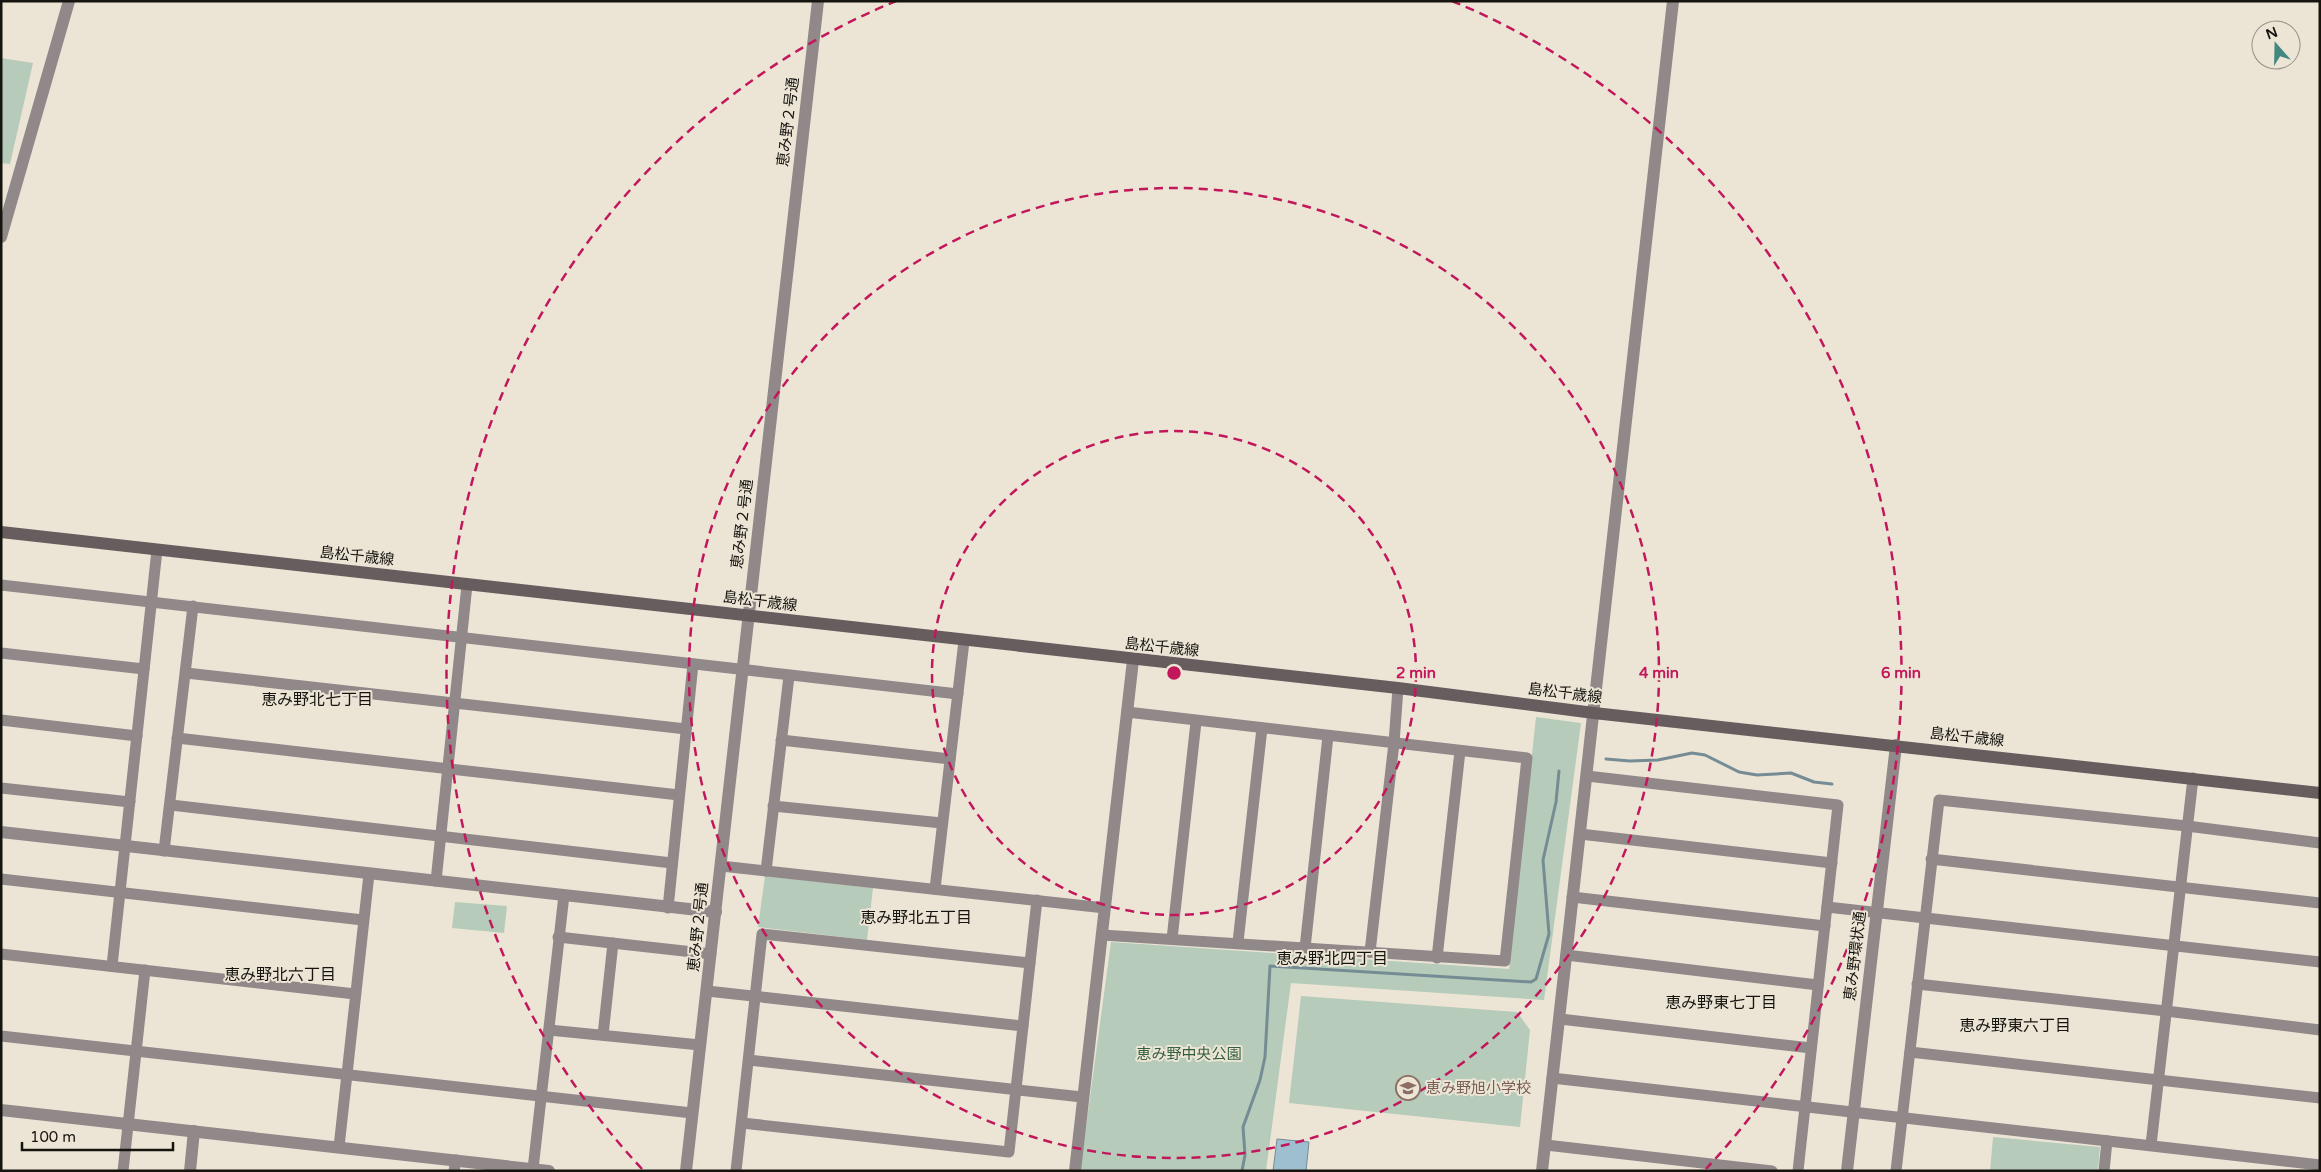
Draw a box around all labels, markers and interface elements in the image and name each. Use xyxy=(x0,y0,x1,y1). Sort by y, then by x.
north arrow xyxy=(2251,20,2301,70)
text: N xyxy=(2264,23,2280,43)
street label: 恵み野２号通 xyxy=(774,76,802,168)
street label: 恵み野２号通 xyxy=(728,478,756,570)
street label: 島松千歳線 xyxy=(319,543,395,569)
street label: 島松千歳線 xyxy=(722,587,798,615)
street label: 島松千歳線 xyxy=(1124,634,1200,660)
centre of rings xyxy=(1165,664,1183,682)
text: 2 min xyxy=(1396,664,1436,682)
text: 4 min xyxy=(1639,664,1679,682)
text: 6 min xyxy=(1881,664,1921,682)
street label: 島松千歳線 xyxy=(1527,679,1603,707)
district label: 恵み野北七丁目 xyxy=(261,690,373,710)
street label: 島松千歳線 xyxy=(1929,724,2005,750)
street label: 恵み野２号通 xyxy=(684,881,712,973)
district label: 恵み野北五丁目 xyxy=(860,908,972,928)
street label: 恵み野環状通 xyxy=(1841,910,1869,1002)
district label: 恵み野北四丁目 xyxy=(1276,949,1388,969)
district label: 恵み野北六丁目 xyxy=(224,965,336,985)
district label: 恵み野東七丁目 xyxy=(1665,993,1777,1013)
district label: 恵み野東六丁目 xyxy=(1959,1016,2071,1036)
park label: 恵み野中央公園 xyxy=(1136,1045,1242,1063)
school or university icon: 恵み野旭小学校 xyxy=(1395,1075,1421,1101)
place label: 恵み野旭小学校 xyxy=(1426,1079,1531,1097)
scale bar xyxy=(22,1120,174,1152)
text: 100 m xyxy=(30,1128,76,1146)

